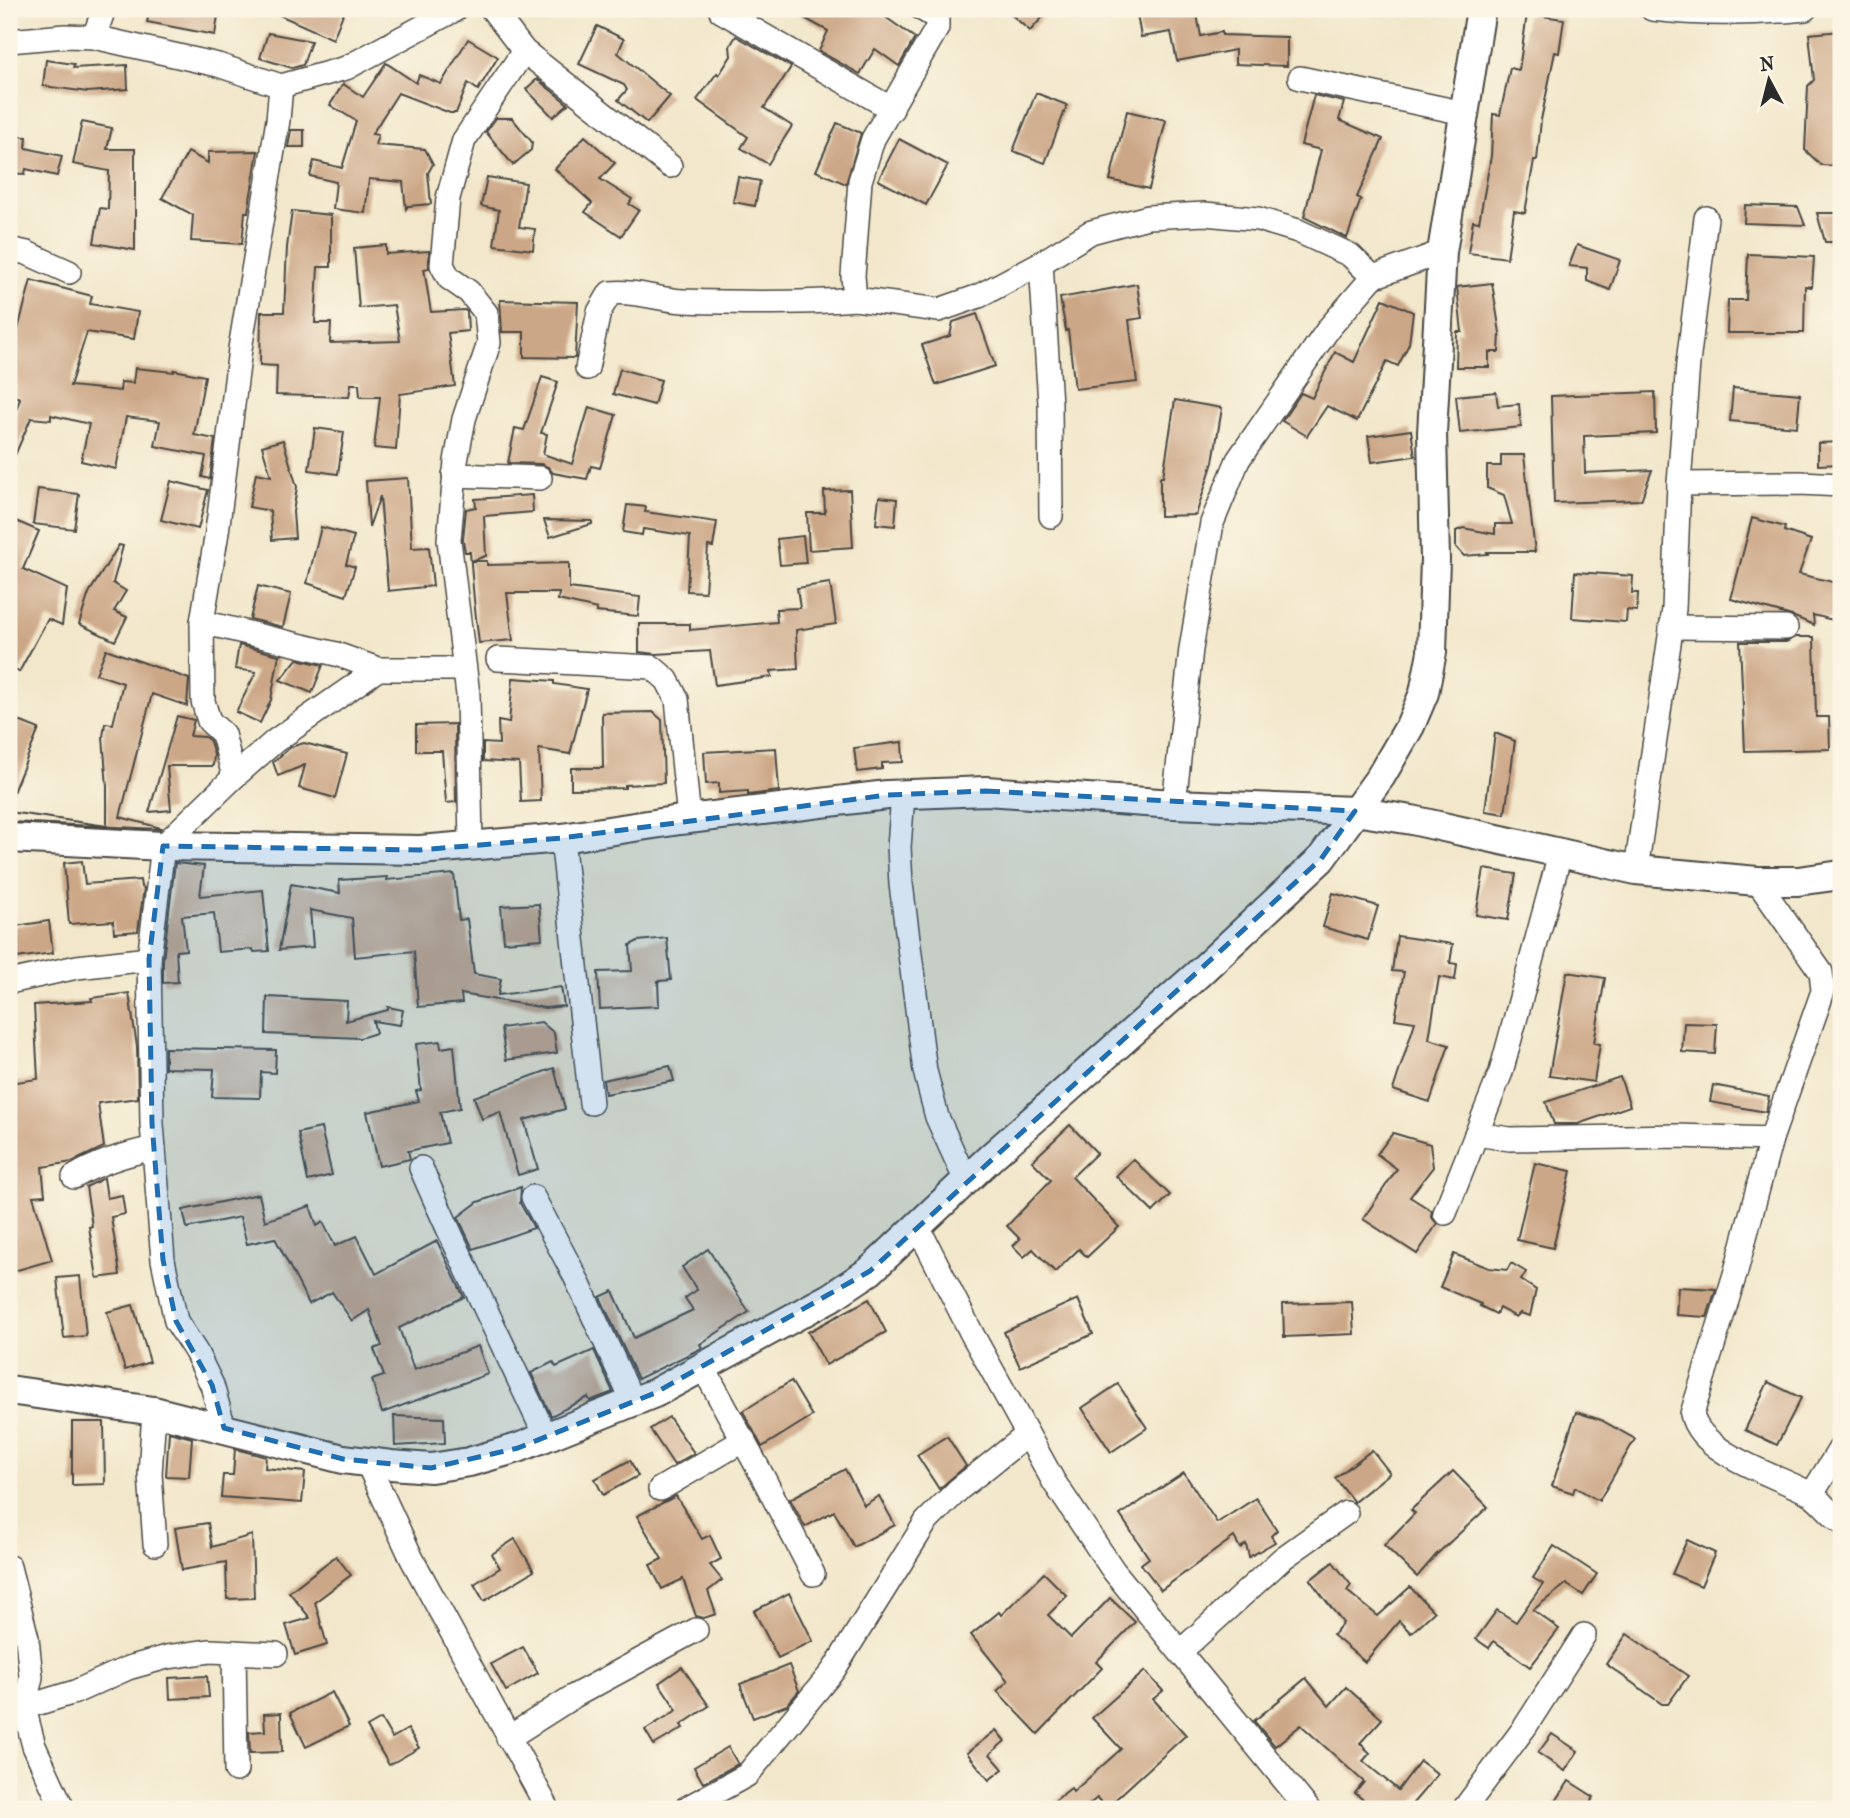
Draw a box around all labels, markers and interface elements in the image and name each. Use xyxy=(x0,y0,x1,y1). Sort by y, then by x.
north arrow xyxy=(1734,46,1804,116)
text: N xyxy=(1759,52,1776,76)

